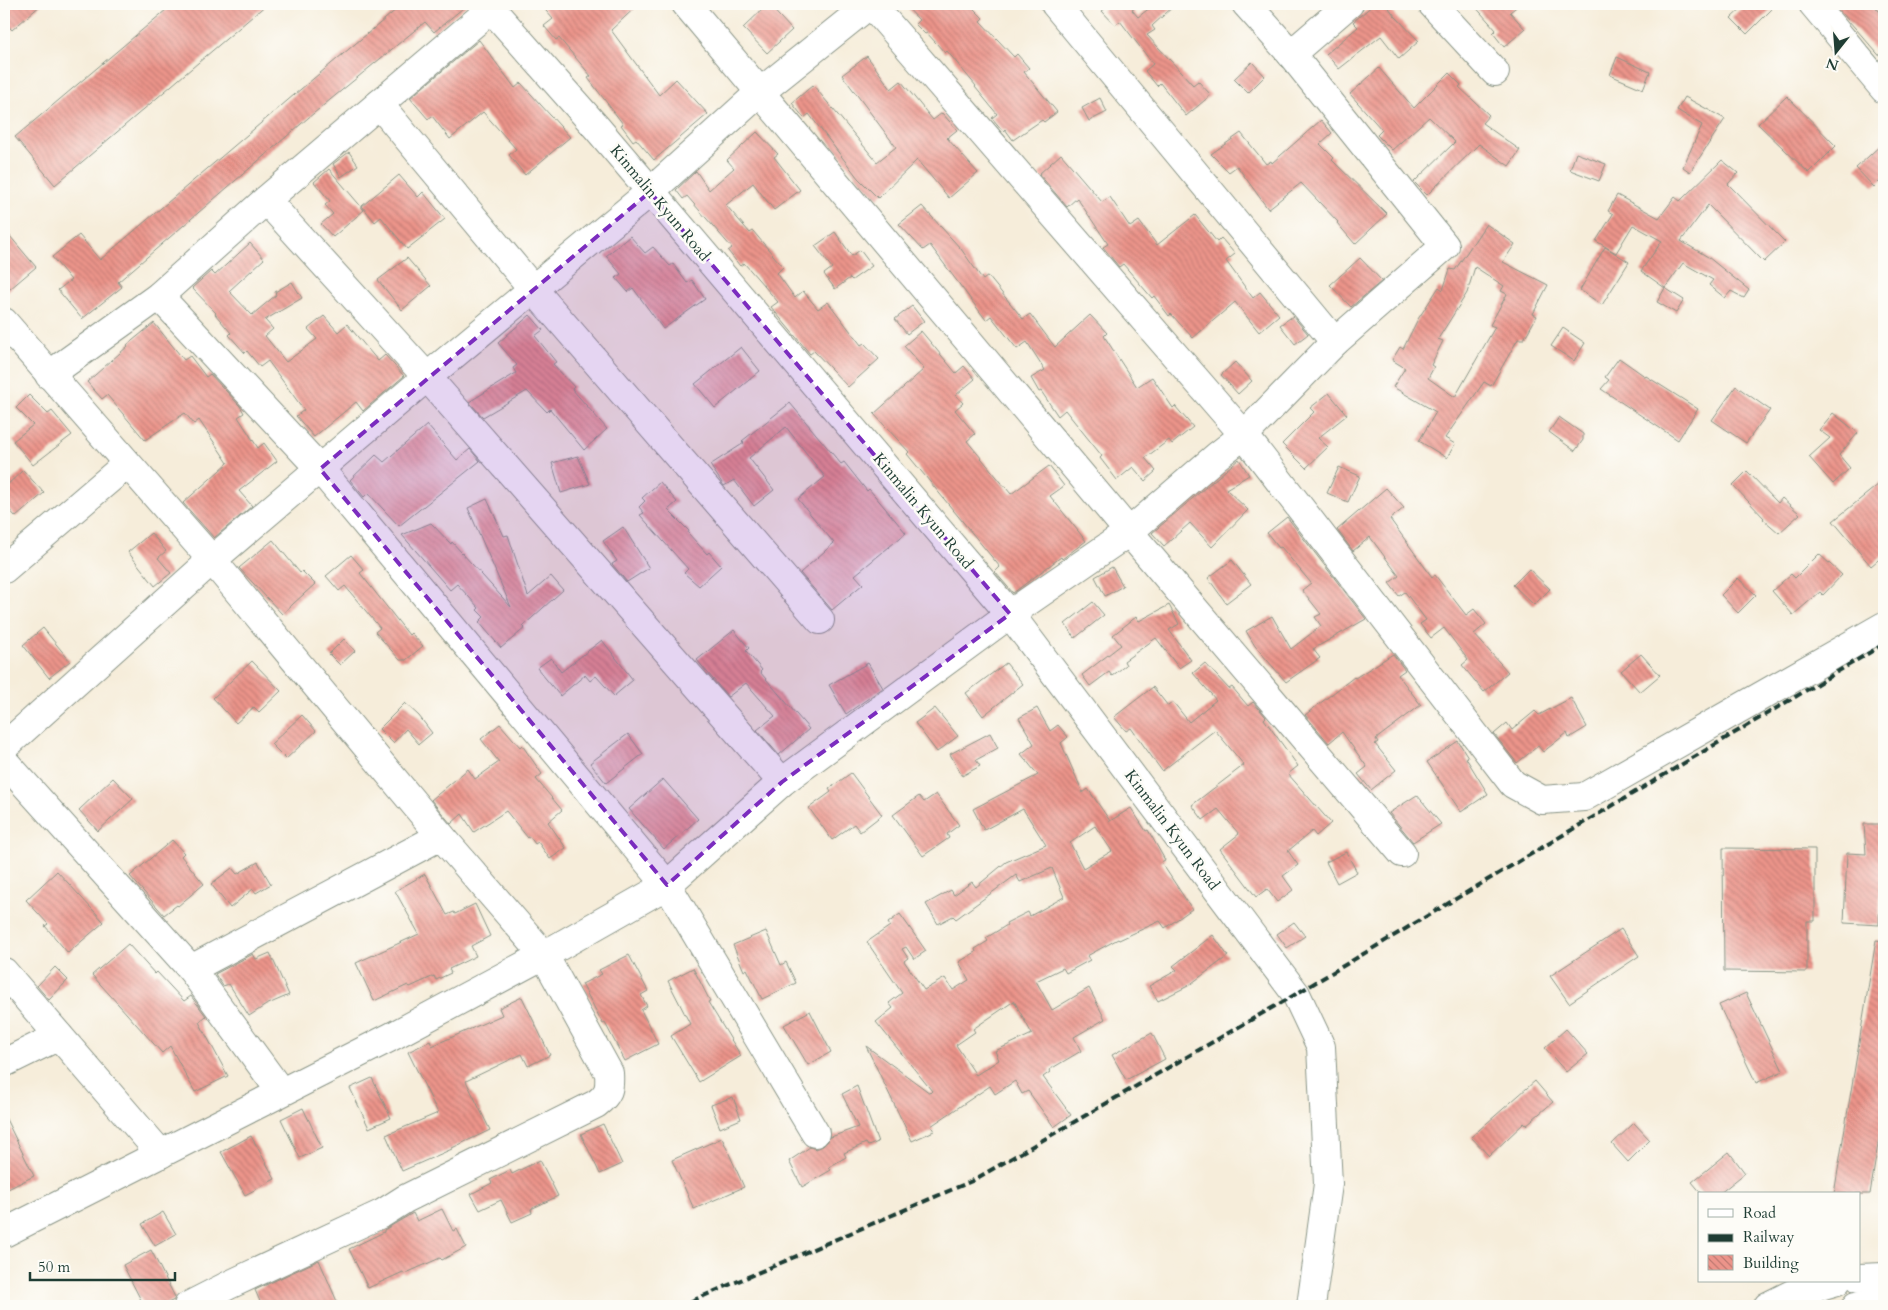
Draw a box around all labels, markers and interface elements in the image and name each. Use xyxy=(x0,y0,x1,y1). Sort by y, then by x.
north arrow xyxy=(1810,28,1860,78)
text: N xyxy=(1824,53,1841,75)
street label: Kinmalin Kyun Road xyxy=(605,140,716,266)
street label: Kinmalin Kyun Road xyxy=(868,448,979,574)
street label: Kinmalin Kyun Road xyxy=(1119,765,1225,895)
legend xyxy=(1698,1192,1860,1282)
text: Road xyxy=(1743,1203,1776,1223)
text: Railway xyxy=(1743,1227,1794,1247)
scale bar xyxy=(30,1250,175,1282)
text: Building xyxy=(1743,1253,1799,1273)
text: 50 m xyxy=(38,1257,70,1277)

